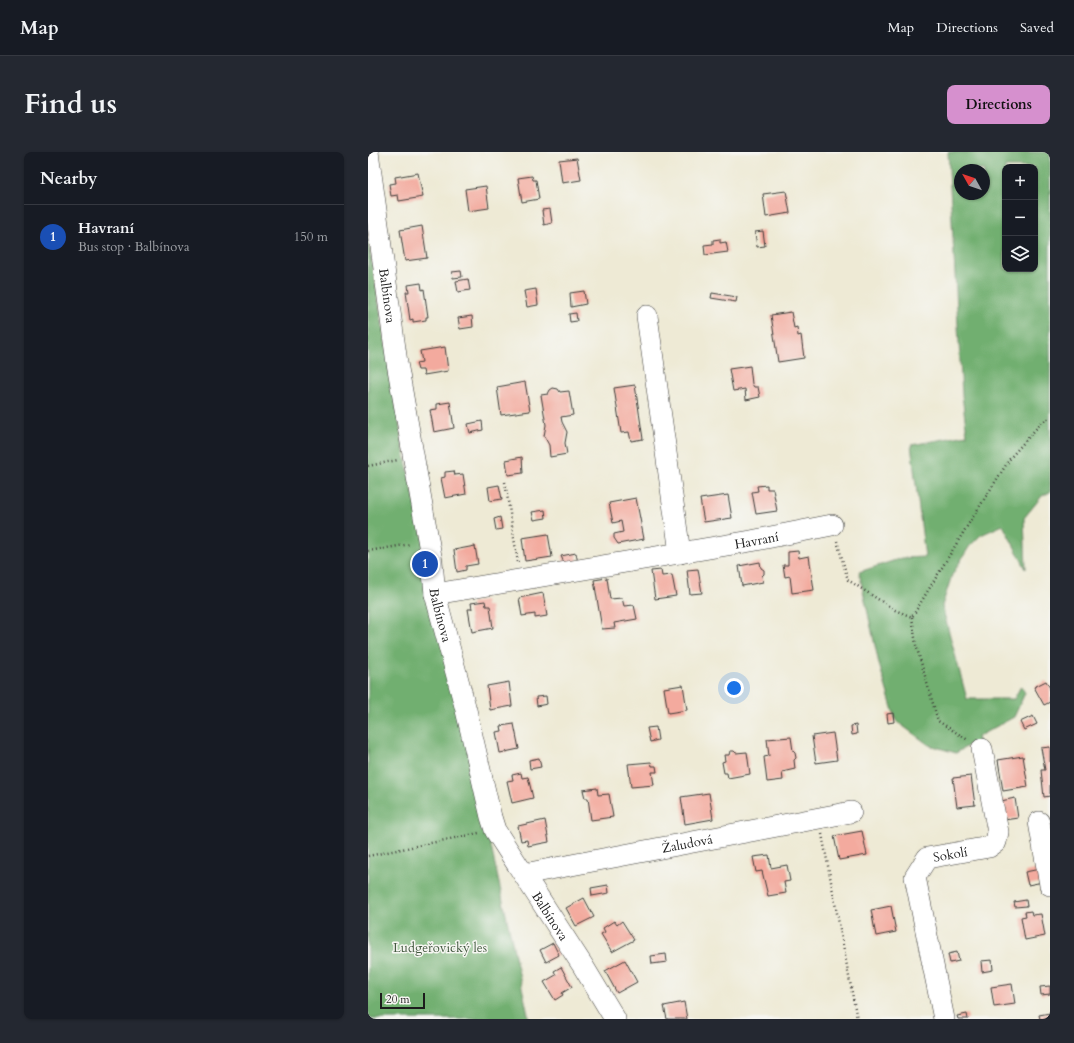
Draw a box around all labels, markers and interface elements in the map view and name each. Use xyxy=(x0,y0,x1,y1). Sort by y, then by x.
text: Map xyxy=(20,15,59,41)
text: Map xyxy=(888,18,914,37)
text: Directions xyxy=(936,18,998,37)
text: Saved xyxy=(1020,18,1054,37)
text: Find us xyxy=(24,85,117,123)
button: Directions xyxy=(947,85,1050,124)
north arrow xyxy=(954,164,990,200)
map controls xyxy=(1002,164,1038,272)
button: + xyxy=(1002,164,1038,200)
text: Nearby xyxy=(40,167,97,190)
button: − xyxy=(1002,200,1038,236)
text: Havraní xyxy=(78,218,134,238)
text: 1 xyxy=(50,228,56,246)
text: 150 m xyxy=(294,228,328,246)
button: layers xyxy=(1002,236,1038,272)
text: Bus stop · Balbínova xyxy=(78,238,190,256)
street label: Balbínova xyxy=(374,267,399,325)
street label: Havraní xyxy=(733,528,781,554)
pin: 1 xyxy=(412,549,438,579)
street label: Balbínova xyxy=(425,588,456,645)
your location xyxy=(724,678,744,698)
street label: Žaludová xyxy=(660,830,715,858)
street label: Sokolí xyxy=(932,843,969,867)
street label: Balbínova xyxy=(527,888,572,945)
park label: Ludgeřovický les xyxy=(393,939,487,957)
scale bar xyxy=(380,991,425,1010)
text: 20 m xyxy=(386,992,410,1007)

